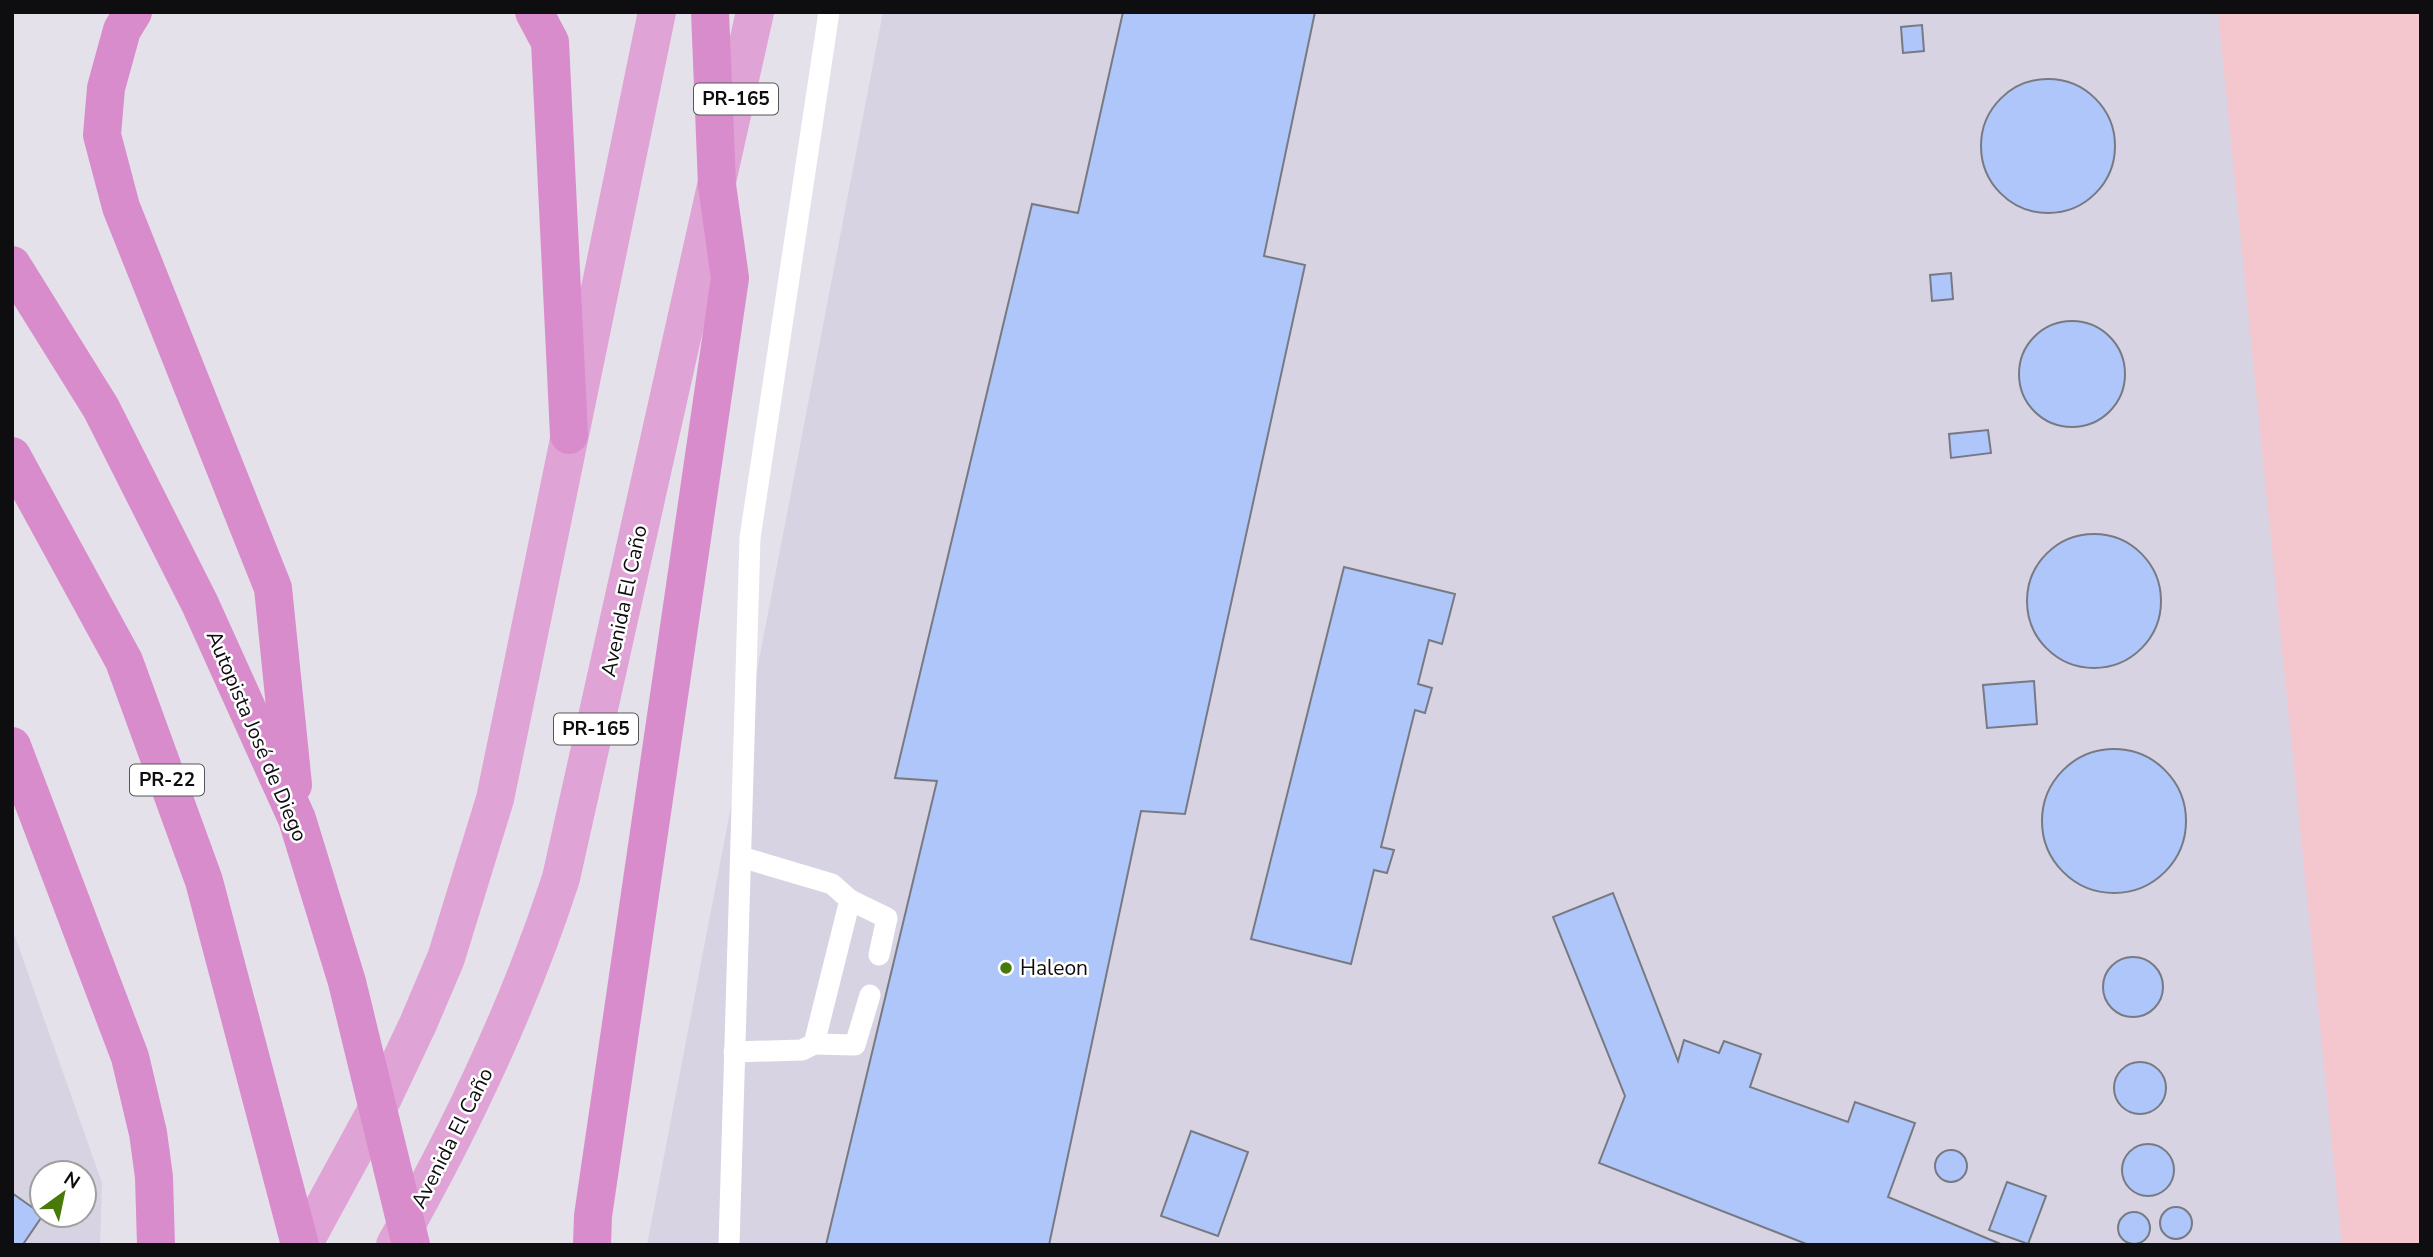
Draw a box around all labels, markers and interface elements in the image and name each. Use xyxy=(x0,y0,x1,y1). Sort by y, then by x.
road number: PR-165 xyxy=(694,83,778,114)
street label: Avenida El Caño xyxy=(594,523,654,679)
street label: Autopista José de Diego xyxy=(200,626,314,846)
road number: PR-165 xyxy=(554,714,638,744)
road number: PR-22 xyxy=(130,764,204,796)
place label: Haleon xyxy=(1020,954,1088,982)
marker: Haleon xyxy=(998,960,1014,976)
street label: Avenida El Caño xyxy=(404,1063,500,1213)
north arrow xyxy=(28,1159,98,1229)
text: N xyxy=(59,1166,85,1195)

